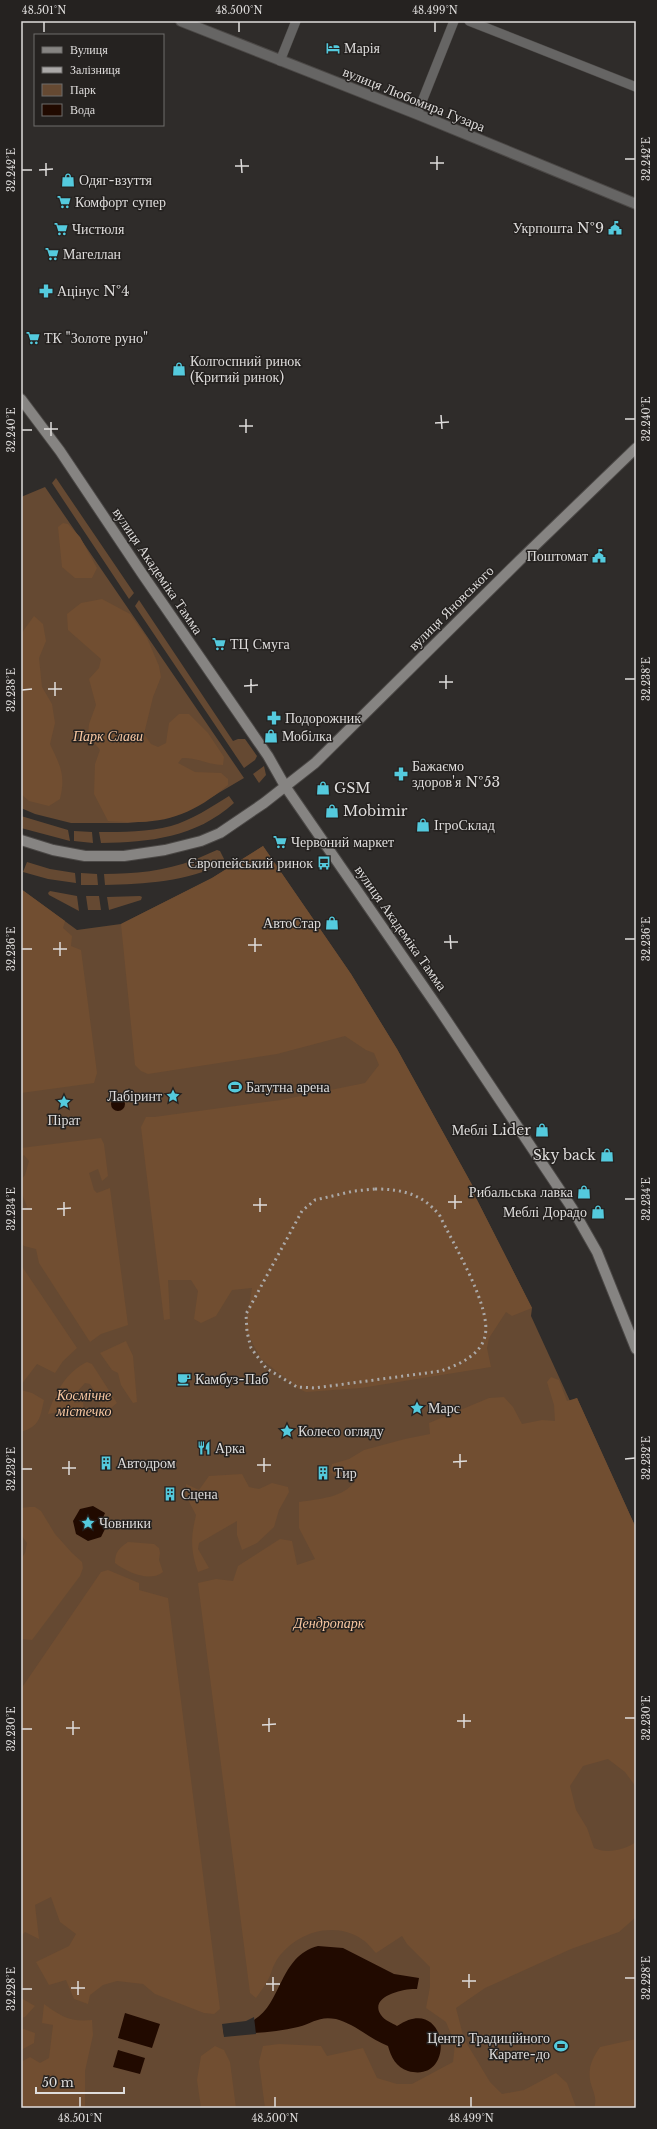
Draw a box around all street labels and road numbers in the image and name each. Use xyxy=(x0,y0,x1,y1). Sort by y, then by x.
street label: вулиця Любомира Гузара xyxy=(340,62,488,136)
street label: вулиця Академіка Тамма xyxy=(109,504,208,638)
street label: вулиця Яновського xyxy=(405,562,497,654)
street label: вулиця Академіка Тамма xyxy=(351,862,452,995)

